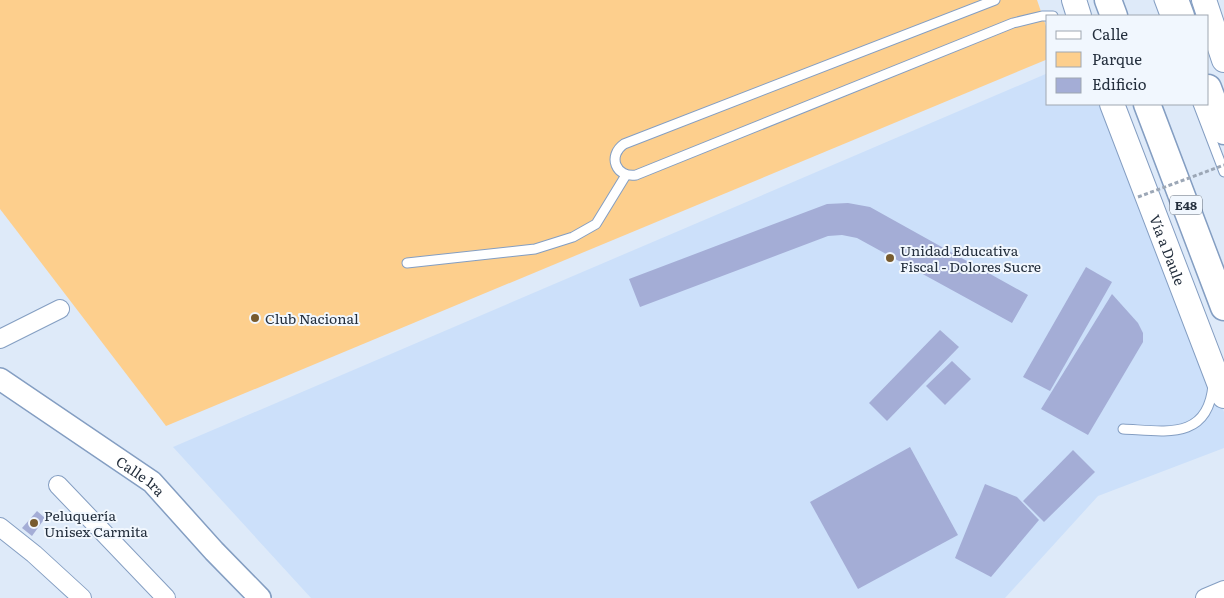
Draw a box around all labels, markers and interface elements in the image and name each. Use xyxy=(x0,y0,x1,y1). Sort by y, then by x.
legend xyxy=(1046,15,1209,105)
text: Calle xyxy=(1092,22,1128,45)
text: Parque xyxy=(1092,47,1142,70)
text: Edificio xyxy=(1092,72,1147,95)
road number: E48 xyxy=(1170,196,1202,214)
street label: Vía a Daule xyxy=(1145,211,1190,288)
place label: Unidad Educativa Fiscal - Dolores Sucre xyxy=(900,240,1041,276)
marker: Unidad Educativa Fiscal - Dolores Sucre xyxy=(884,252,896,264)
place label: Club Nacional xyxy=(265,308,359,328)
marker: Club Nacional xyxy=(249,312,261,324)
street label: Calle 1ra xyxy=(113,451,170,501)
place label: Peluquería Unisex Carmita xyxy=(44,505,148,541)
marker: Peluquería Unisex Carmita xyxy=(28,517,40,529)

